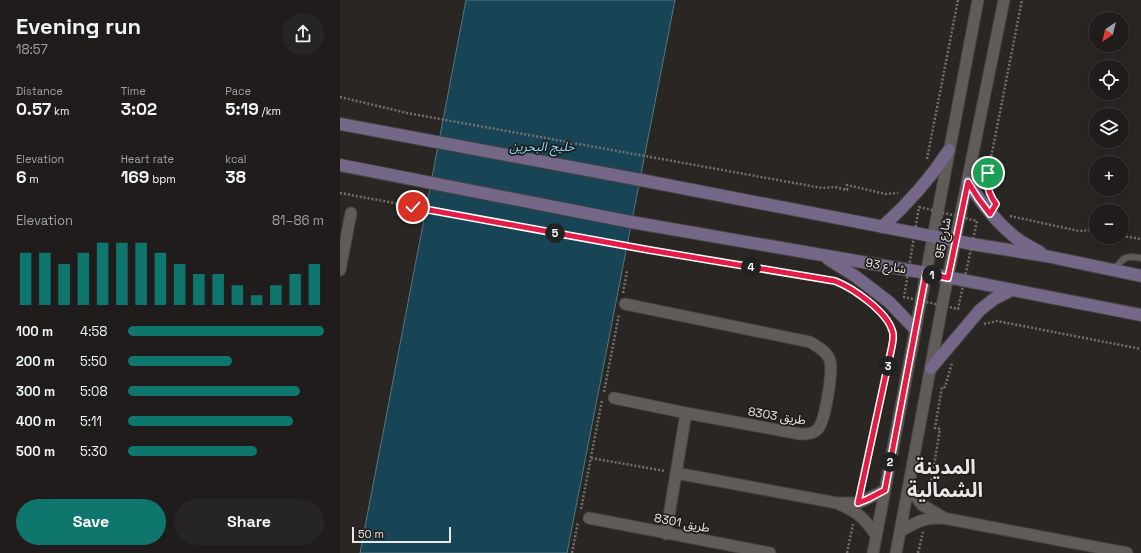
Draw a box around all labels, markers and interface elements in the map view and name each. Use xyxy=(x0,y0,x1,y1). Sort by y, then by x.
text: Evening run xyxy=(16,12,141,40)
north arrow xyxy=(1089,12,1129,52)
map controls xyxy=(1089,12,1129,244)
button: share xyxy=(282,13,324,55)
text: 18:57 xyxy=(16,41,48,58)
button: locate xyxy=(1089,60,1129,100)
text: Distance xyxy=(16,84,63,98)
text: Time xyxy=(121,84,146,98)
text: Pace xyxy=(225,84,251,98)
text: 0.57 xyxy=(16,98,51,120)
text: 3:02 xyxy=(121,98,157,120)
text: 5:19 xyxy=(225,98,259,120)
text: km xyxy=(51,104,70,118)
text: /km xyxy=(259,104,281,118)
button: layers xyxy=(1089,108,1129,148)
water label: خليج البحرين xyxy=(509,138,575,157)
text: Elevation xyxy=(16,152,64,166)
text: Heart rate xyxy=(121,152,174,166)
text: kcal xyxy=(225,152,247,166)
pin xyxy=(971,156,1005,190)
button: + xyxy=(1089,156,1129,196)
icon: arrive xyxy=(977,162,999,184)
text: 6 xyxy=(16,166,27,188)
text: 169 xyxy=(121,166,149,188)
text: 38 xyxy=(225,166,246,188)
text: m xyxy=(27,172,39,186)
text: bpm xyxy=(149,172,176,186)
pin xyxy=(396,190,430,224)
icon: check xyxy=(402,196,424,218)
button: − xyxy=(1089,204,1129,244)
text: Elevation xyxy=(16,212,73,229)
text: 81–86 m xyxy=(272,212,324,229)
street label: شارع 95 xyxy=(931,216,956,260)
pin: 5 xyxy=(545,223,565,243)
text: 5 xyxy=(552,226,558,240)
street label: شارع 93 xyxy=(864,255,908,278)
pin: 4 xyxy=(741,257,761,277)
text: 4 xyxy=(748,260,755,274)
pin: 1 xyxy=(922,265,942,285)
text: 1 xyxy=(930,268,934,282)
text: 100 m xyxy=(16,323,53,340)
text: 4:58 xyxy=(80,323,107,340)
text: 200 m xyxy=(16,353,55,370)
text: 5:50 xyxy=(80,353,107,370)
pin: 3 xyxy=(878,356,898,376)
text: 3 xyxy=(885,359,891,373)
text: 300 m xyxy=(16,383,55,400)
text: 5:08 xyxy=(80,383,108,400)
street label: طريق 8303 xyxy=(747,404,807,428)
text: 400 m xyxy=(16,413,56,430)
text: 5:11 xyxy=(80,413,102,430)
text: 500 m xyxy=(16,443,55,460)
text: 5:30 xyxy=(80,443,107,460)
pin: 2 xyxy=(880,452,900,472)
district label: المدينة الشمالية xyxy=(907,454,983,503)
text: 2 xyxy=(887,455,893,469)
button: Save xyxy=(16,499,166,545)
button: Share xyxy=(174,499,324,545)
street label: طريق 8301 xyxy=(653,510,711,536)
scale bar xyxy=(352,525,451,544)
text: 50 m xyxy=(358,527,384,541)

